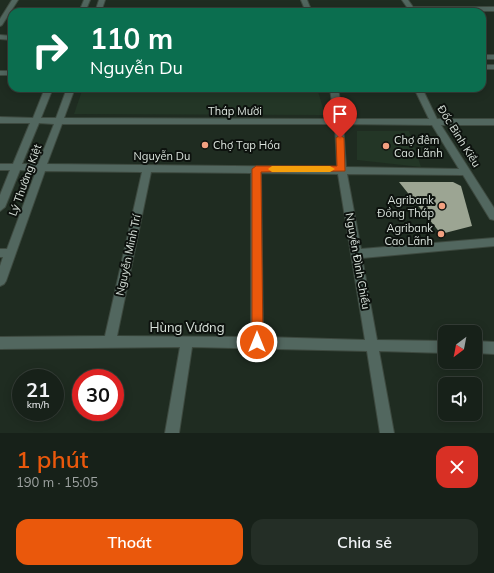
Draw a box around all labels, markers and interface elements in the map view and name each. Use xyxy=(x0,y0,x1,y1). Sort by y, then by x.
text: 110 m xyxy=(90,21,173,56)
icon: right xyxy=(24,24,76,76)
text: Nguyễn Du xyxy=(90,56,183,79)
pin xyxy=(323,97,357,138)
street label: Đốc Binh Kiều xyxy=(434,102,484,170)
icon: arrive xyxy=(329,103,351,125)
street label: Tháp Mười xyxy=(208,104,262,118)
place label: Chợ đêm Cao Lãnh xyxy=(394,133,443,160)
place label: Chợ Tạp Hóa xyxy=(213,138,280,152)
marker: Chợ Tạp Hóa xyxy=(200,140,210,150)
marker: Chợ đêm Cao Lãnh xyxy=(381,141,391,151)
street label: Lý Thường Kiệt xyxy=(6,142,45,218)
street label: Nguyễn Du xyxy=(134,149,190,163)
place label: Agribank Đồng Tháp xyxy=(377,193,434,220)
marker: Agribank Đồng Tháp xyxy=(437,201,447,211)
street label: Nguyễn Minh Trí xyxy=(113,212,144,297)
street label: Nguyễn Đình Chiểu xyxy=(343,212,373,310)
place label: Agribank Cao Lãnh xyxy=(384,221,433,248)
marker: Agribank Cao Lãnh xyxy=(436,229,446,239)
street label: Hùng Vương xyxy=(149,319,225,335)
position arrow xyxy=(236,321,278,363)
north arrow xyxy=(438,325,482,369)
map controls xyxy=(438,325,482,421)
speed limit sign: 30 xyxy=(72,369,124,421)
text: 21 xyxy=(26,377,50,402)
button: sound xyxy=(438,377,482,421)
text: km/h xyxy=(27,398,49,411)
text: 1 phút xyxy=(16,444,88,474)
button: close xyxy=(436,446,478,488)
text: 190 m · 15:05 xyxy=(16,474,98,490)
button: Thoát xyxy=(16,519,243,565)
button: Chia sẻ xyxy=(251,519,478,565)

